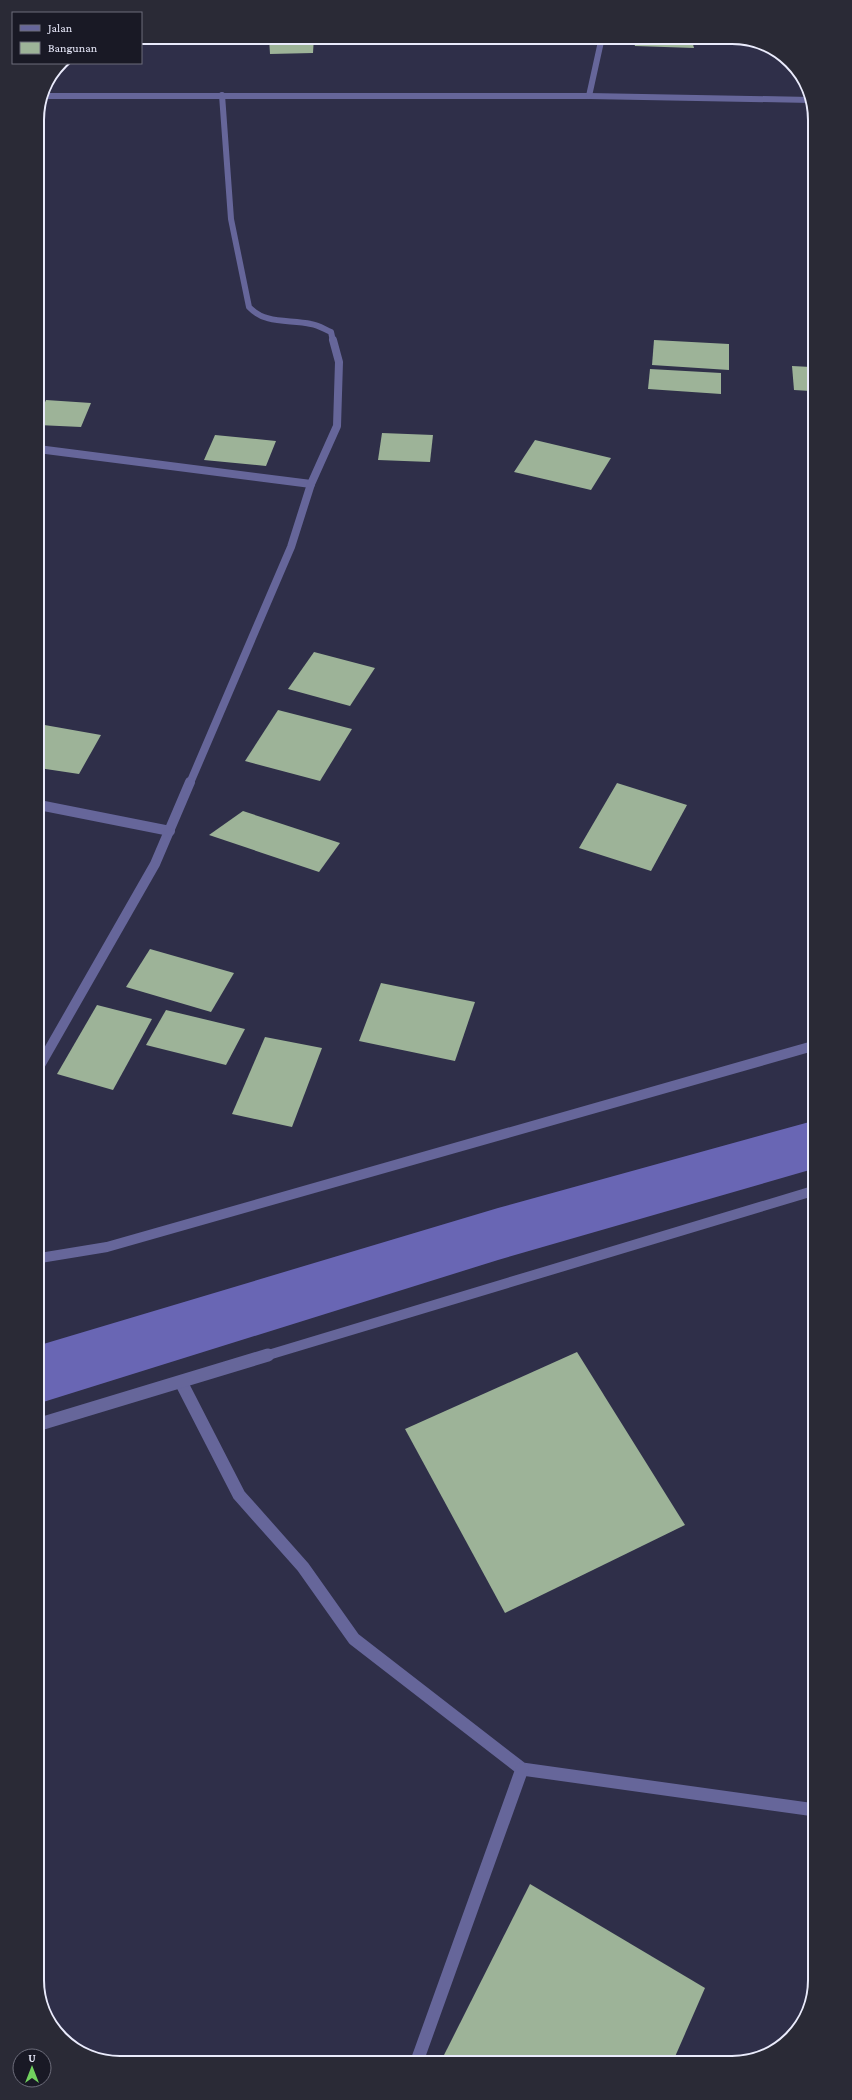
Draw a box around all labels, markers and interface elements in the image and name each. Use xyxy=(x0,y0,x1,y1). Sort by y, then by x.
legend xyxy=(12,12,142,64)
text: Jalan xyxy=(47,21,73,35)
text: Bangunan xyxy=(48,41,98,55)
north arrow xyxy=(12,2048,52,2088)
text: U xyxy=(28,2052,36,2064)

